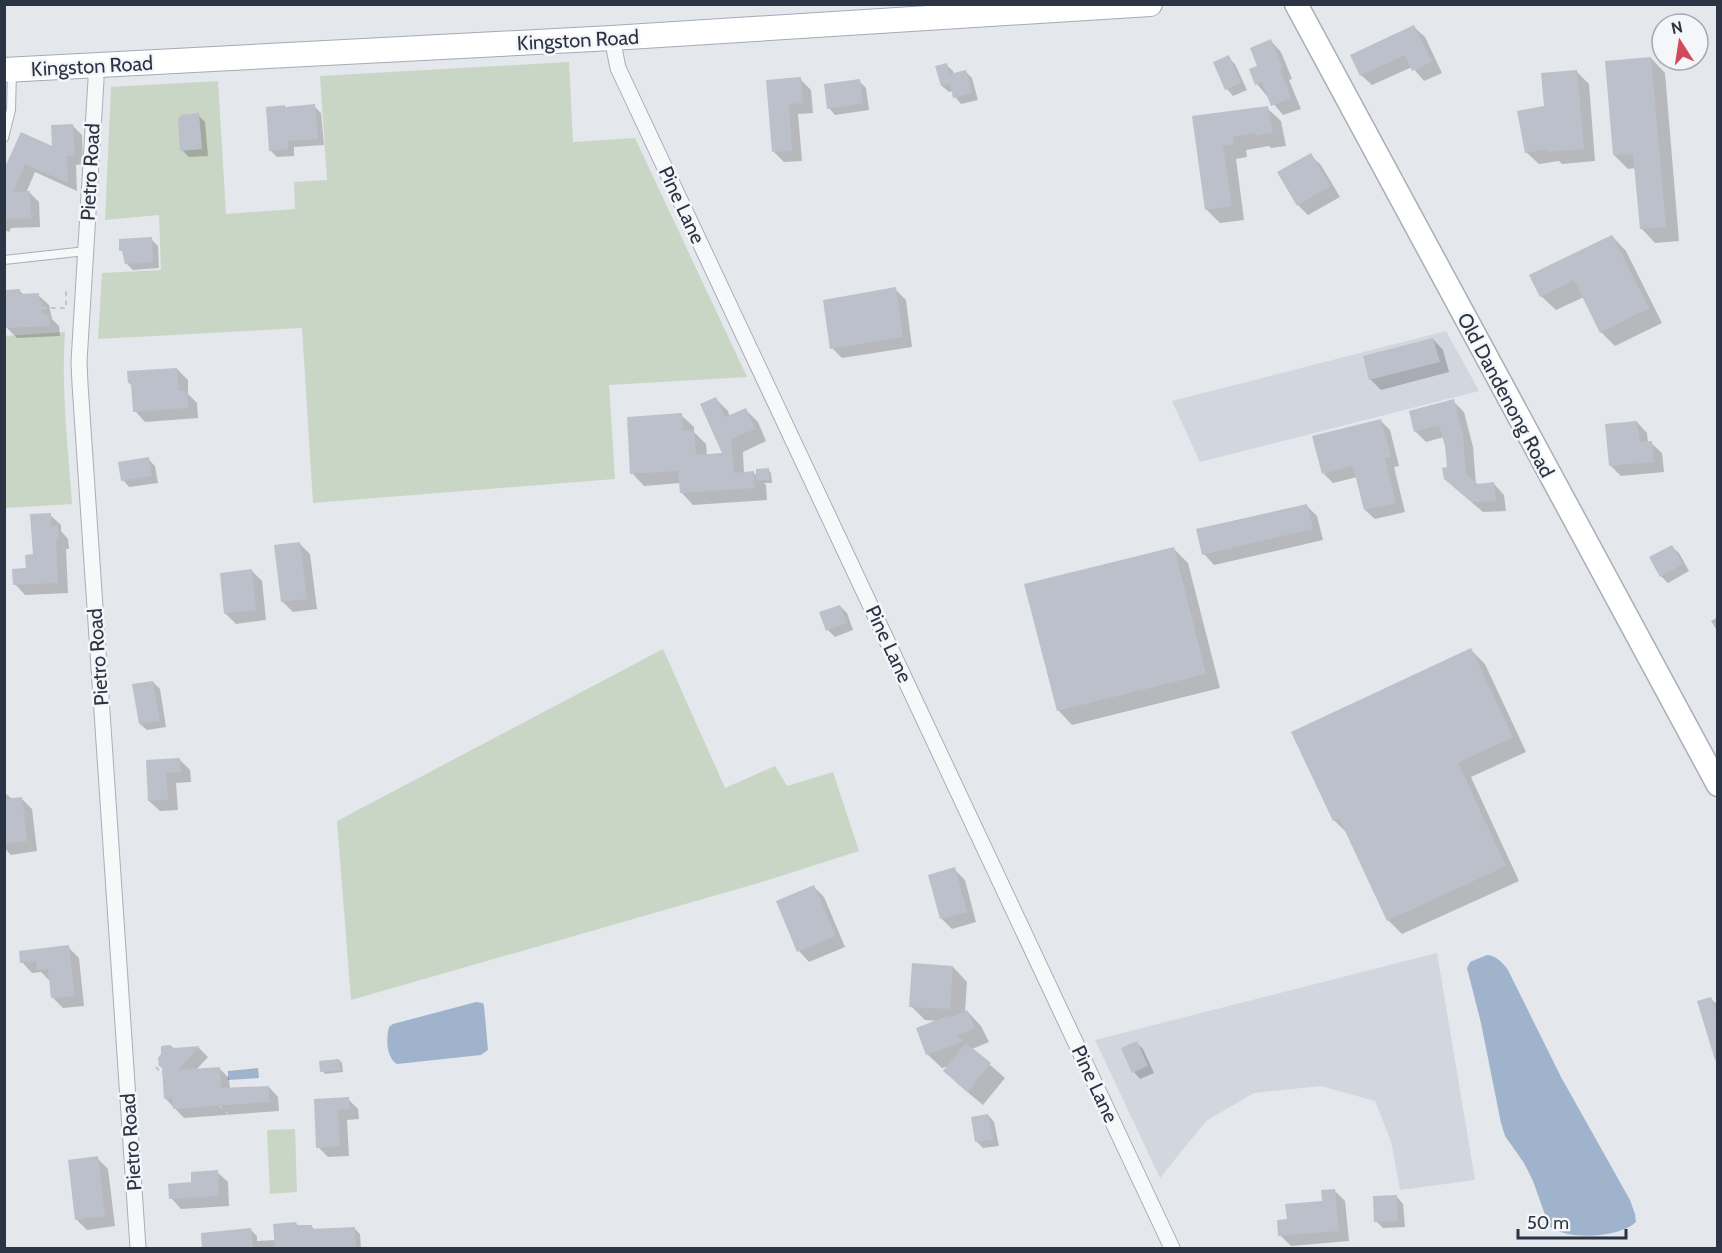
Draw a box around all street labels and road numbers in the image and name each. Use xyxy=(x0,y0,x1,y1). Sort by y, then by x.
street label: Kingston Road xyxy=(516,25,640,55)
street label: Kingston Road xyxy=(30,51,154,81)
street label: Pietro Road xyxy=(75,123,105,221)
street label: Pine Lane xyxy=(654,163,710,247)
street label: Old Dandenong Road xyxy=(1452,308,1560,482)
street label: Pine Lane xyxy=(861,602,917,686)
street label: Pietro Road xyxy=(83,608,113,706)
street label: Pine Lane xyxy=(1067,1042,1123,1126)
street label: Pietro Road xyxy=(116,1093,146,1191)

